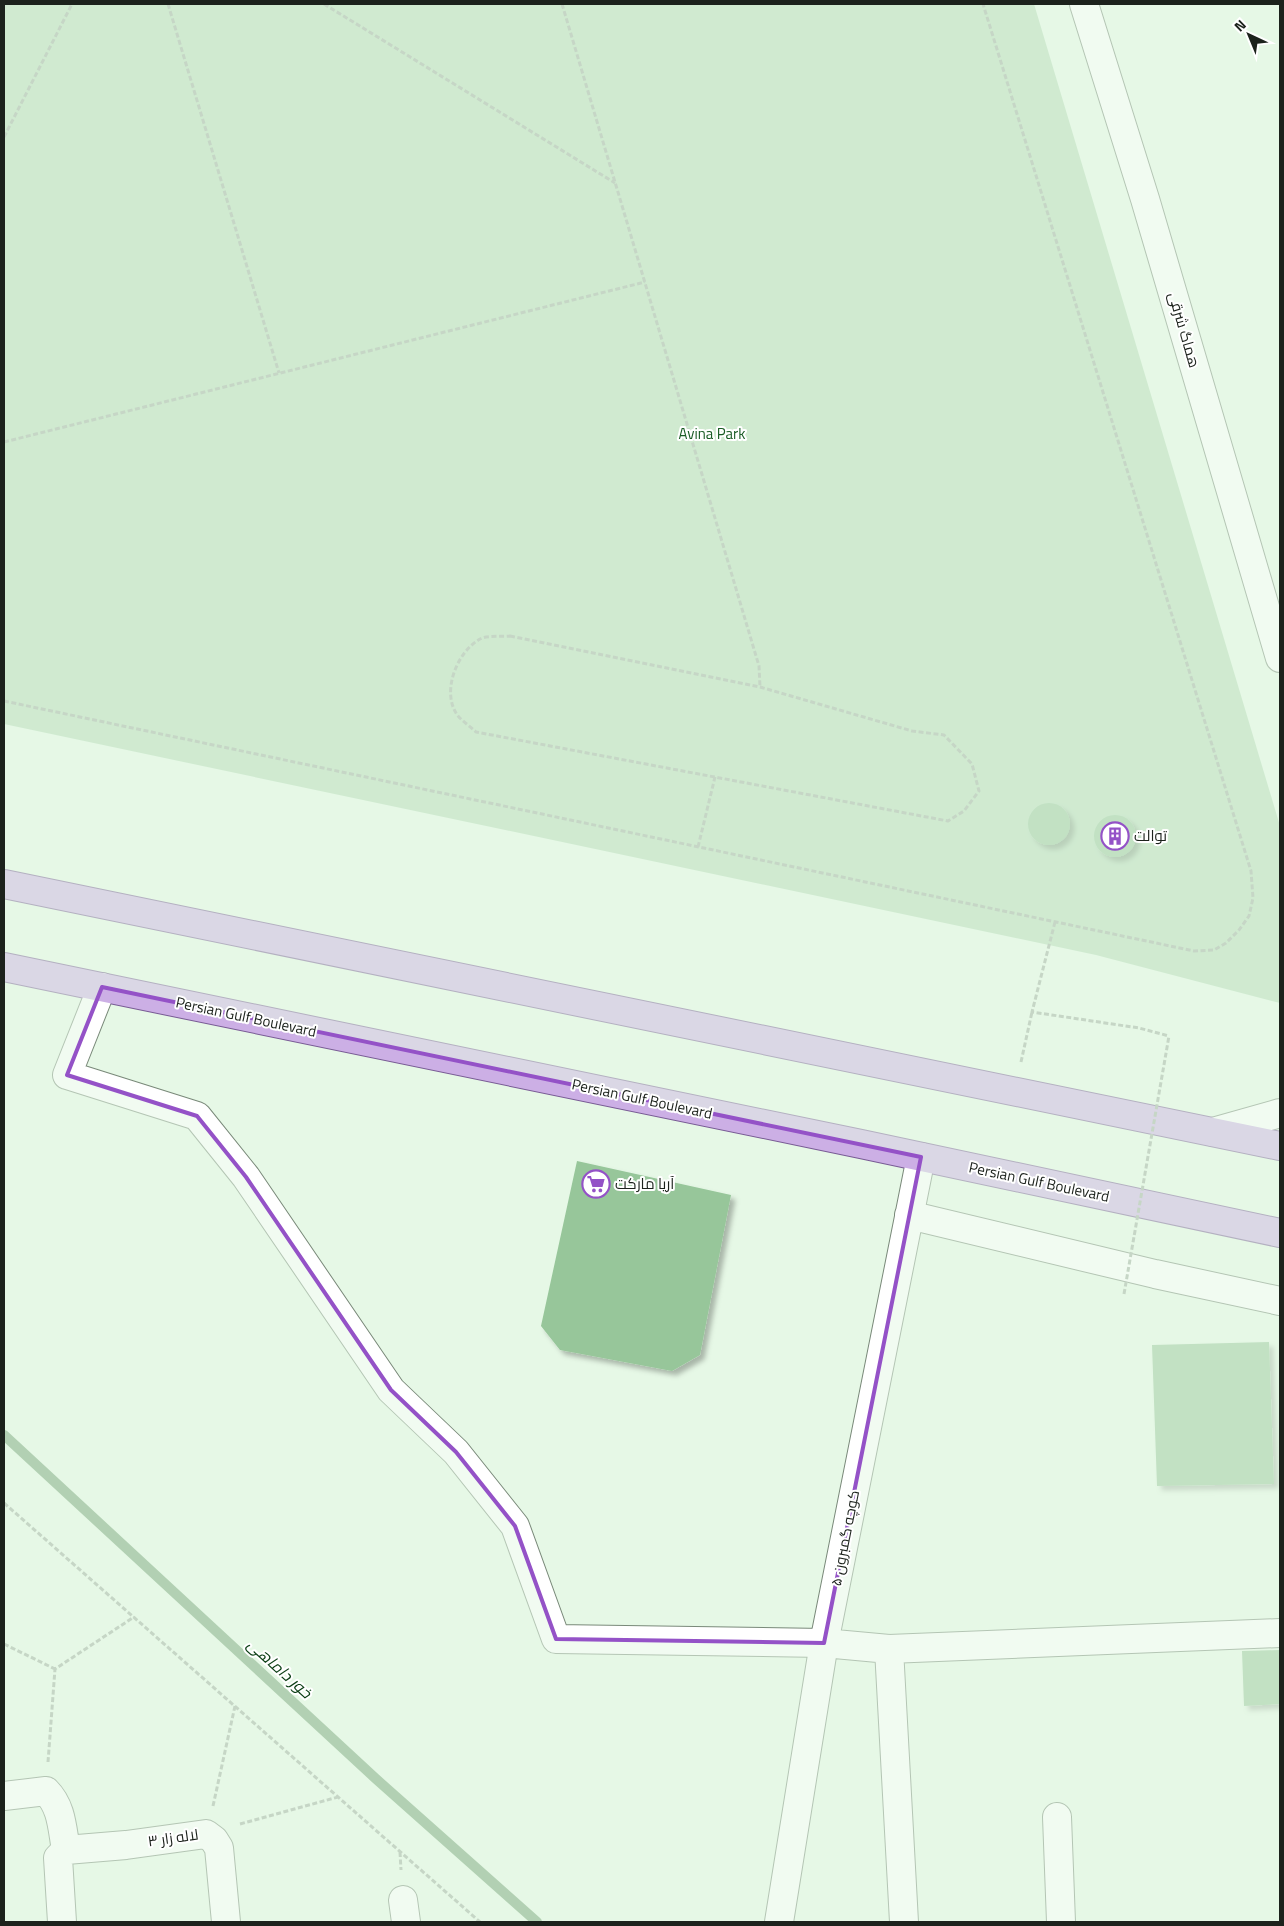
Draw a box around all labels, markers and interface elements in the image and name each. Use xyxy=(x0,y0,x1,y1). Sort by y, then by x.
north arrow xyxy=(1224,10,1274,60)
text: N xyxy=(1229,14,1250,36)
street label: هماگ شرقی xyxy=(1163,289,1206,370)
park label: Avina Park xyxy=(679,422,745,445)
building icon: توالت xyxy=(1100,821,1130,851)
place label: توالت xyxy=(1134,824,1167,847)
street label: Persian Gulf Boulevard xyxy=(174,990,319,1043)
street label: Persian Gulf Boulevard xyxy=(570,1072,715,1125)
street label: Persian Gulf Boulevard xyxy=(967,1155,1112,1208)
supermarket icon: آریا مارکت xyxy=(581,1169,611,1199)
place label: آریا مارکت xyxy=(615,1172,674,1195)
street label: کوچه گمبرون ۵ xyxy=(824,1488,865,1588)
water label: خور داماهی xyxy=(242,1632,318,1704)
street label: لاله زار ۳ xyxy=(146,1823,200,1852)

